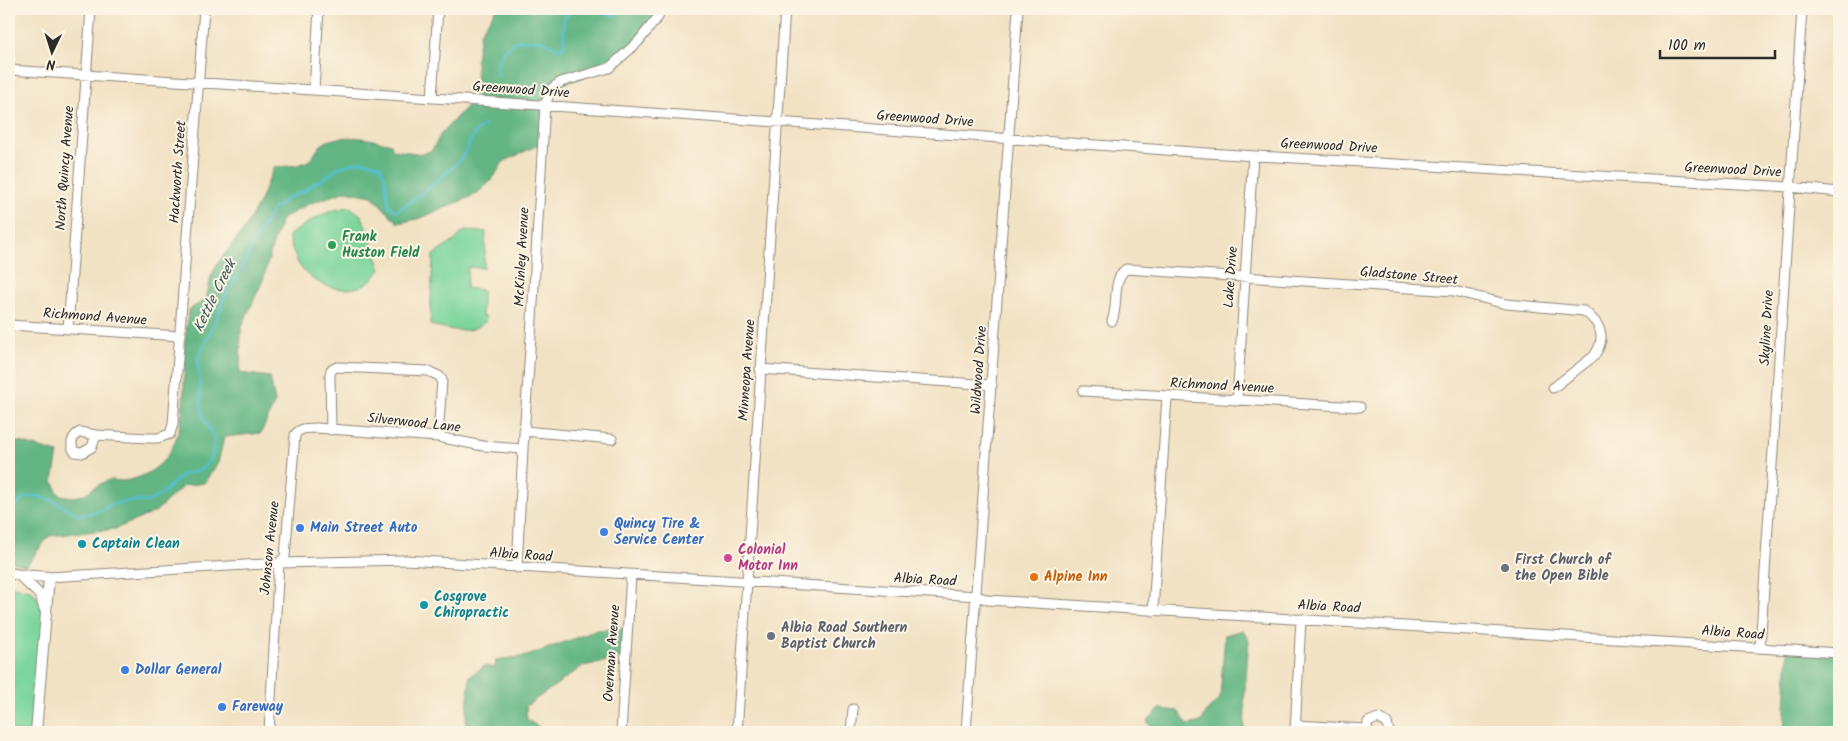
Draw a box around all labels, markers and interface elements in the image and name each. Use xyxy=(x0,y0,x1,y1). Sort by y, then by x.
north arrow xyxy=(28,28,78,78)
scale bar xyxy=(1660,28,1776,60)
text: 100 m xyxy=(1668,34,1706,58)
text: N xyxy=(46,53,56,75)
street label: Greenwood Drive xyxy=(472,76,571,104)
street label: North Quincy Avenue xyxy=(50,104,80,231)
street label: Greenwood Drive xyxy=(876,105,975,133)
street label: Hackworth Street xyxy=(163,119,193,224)
street label: Greenwood Drive xyxy=(1280,132,1379,160)
street label: Greenwood Drive xyxy=(1684,156,1783,184)
street label: McKinley Avenue xyxy=(508,206,536,307)
place label: Frank Huston Field xyxy=(342,226,420,264)
marker: Frank Huston Field xyxy=(326,239,338,251)
street label: Lake Drive xyxy=(1218,245,1244,309)
water label: Kettle Creek xyxy=(187,254,244,336)
street label: Gladstone Street xyxy=(1359,261,1459,291)
street label: Skyline Drive xyxy=(1754,289,1780,366)
street label: Richmond Avenue xyxy=(42,302,148,332)
street label: Minneopa Avenue xyxy=(732,318,762,422)
street label: Wildwood Drive xyxy=(965,324,993,415)
street label: Richmond Avenue xyxy=(1169,372,1275,400)
street label: Silverwood Lane xyxy=(366,407,462,439)
street label: Johnson Avenue xyxy=(254,499,286,596)
place label: Quincy Tire & Service Center xyxy=(614,513,705,551)
place label: Main Street Auto xyxy=(310,517,418,539)
marker: Main Street Auto xyxy=(294,522,306,534)
marker: Quincy Tire & Service Center xyxy=(598,526,610,538)
place label: Captain Clean xyxy=(92,533,180,555)
marker: Captain Clean xyxy=(76,538,88,550)
place label: Colonial Motor Inn xyxy=(738,539,798,577)
street label: Albia Road xyxy=(489,542,554,568)
place label: First Church of the Open Bible xyxy=(1515,549,1612,587)
marker: Colonial Motor Inn xyxy=(722,552,734,564)
marker: First Church of the Open Bible xyxy=(1499,562,1511,574)
place label: Alpine Inn xyxy=(1044,566,1108,588)
street label: Albia Road xyxy=(893,567,958,593)
marker: Alpine Inn xyxy=(1028,571,1040,583)
place label: Cosgrove Chiropractic xyxy=(434,586,509,624)
street label: Albia Road xyxy=(1297,594,1362,620)
marker: Cosgrove Chiropractic xyxy=(418,599,430,611)
street label: Overman Avenue xyxy=(598,603,626,702)
place label: Albia Road Southern Baptist Church xyxy=(781,617,908,655)
street label: Albia Road xyxy=(1701,620,1766,646)
marker: Albia Road Southern Baptist Church xyxy=(765,630,777,642)
place label: Dollar General xyxy=(135,659,222,681)
marker: Dollar General xyxy=(119,664,131,676)
place label: Fareway xyxy=(232,696,284,718)
marker: Fareway xyxy=(216,701,228,713)

